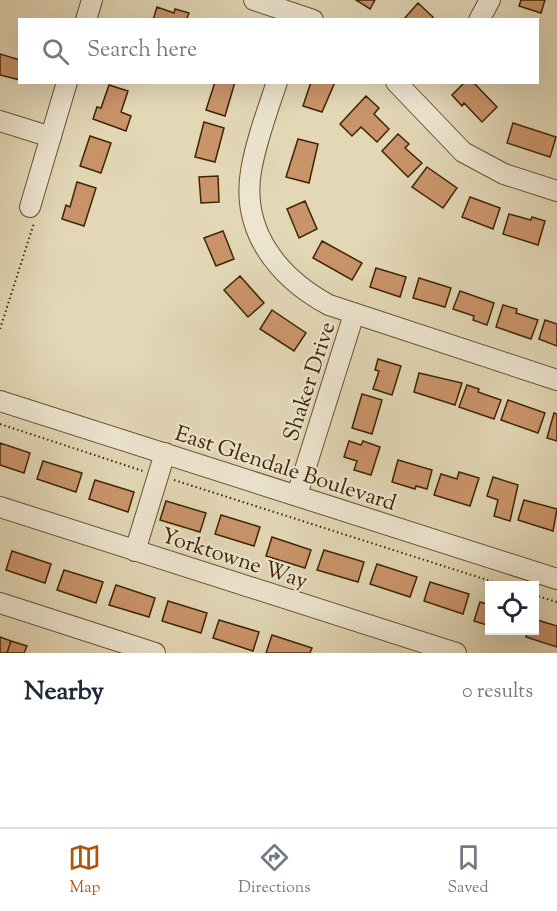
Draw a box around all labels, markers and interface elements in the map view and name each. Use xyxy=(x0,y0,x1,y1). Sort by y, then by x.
search box xyxy=(18,18,539,84)
icon: search xyxy=(39,35,72,68)
text: Search here xyxy=(87,35,197,67)
street label: Shaker Drive xyxy=(276,318,345,446)
street label: East Glendale Boulevard xyxy=(170,419,400,521)
street label: Yorktowne Way xyxy=(157,521,312,599)
map controls xyxy=(485,581,539,635)
button: locate xyxy=(485,581,539,635)
text: Nearby xyxy=(24,674,104,711)
text: 0 results xyxy=(462,678,533,707)
tab: Map xyxy=(68,841,101,900)
tab: Directions xyxy=(238,841,311,900)
tab: Saved xyxy=(447,841,489,900)

